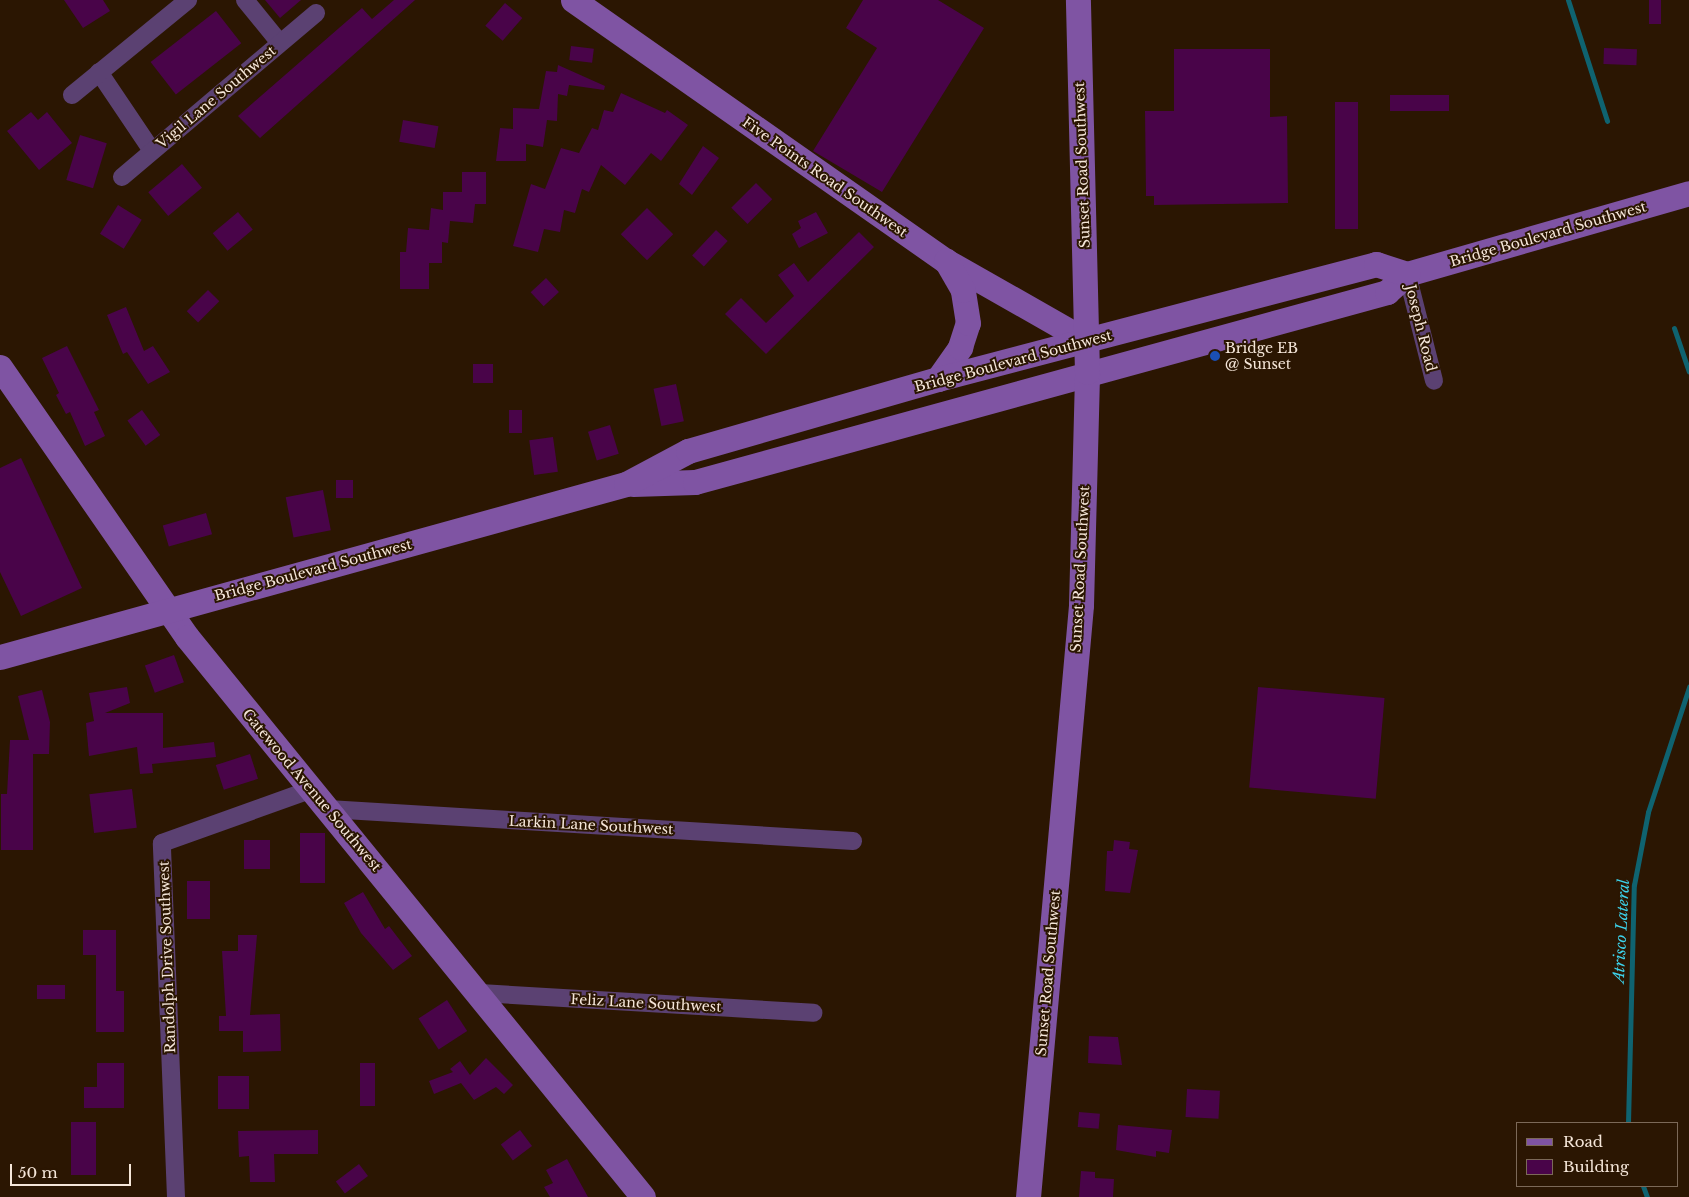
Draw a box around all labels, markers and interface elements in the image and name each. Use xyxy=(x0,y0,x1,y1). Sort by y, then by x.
street label: Vigil Lane Southwest xyxy=(153,42,279,152)
street label: Sunset Road Southwest xyxy=(1071,81,1093,249)
street label: Five Points Road Southwest xyxy=(739,113,911,241)
street label: Bridge Boulevard Southwest xyxy=(1448,198,1648,270)
street label: Joseph Road xyxy=(1402,283,1440,373)
street label: Bridge Boulevard Southwest xyxy=(913,327,1113,395)
place label: Bridge EB @ Sunset xyxy=(1225,340,1298,372)
marker: Bridge EB @ Sunset xyxy=(1209,350,1221,362)
street label: Sunset Road Southwest xyxy=(1067,485,1093,653)
street label: Bridge Boulevard Southwest xyxy=(213,536,413,604)
street label: Gatewood Avenue Southwest xyxy=(239,705,385,875)
street label: Larkin Lane Southwest xyxy=(508,812,674,838)
street label: Randolph Drive Southwest xyxy=(155,861,179,1053)
water label: Atrisco Lateral xyxy=(1609,879,1633,983)
street label: Sunset Road Southwest xyxy=(1032,889,1064,1057)
street label: Feliz Lane Southwest xyxy=(570,991,722,1015)
legend xyxy=(1516,1122,1679,1187)
text: Road xyxy=(1563,1132,1603,1151)
scale bar xyxy=(12,1154,134,1186)
text: Building xyxy=(1563,1157,1629,1176)
text: 50 m xyxy=(18,1163,58,1182)

